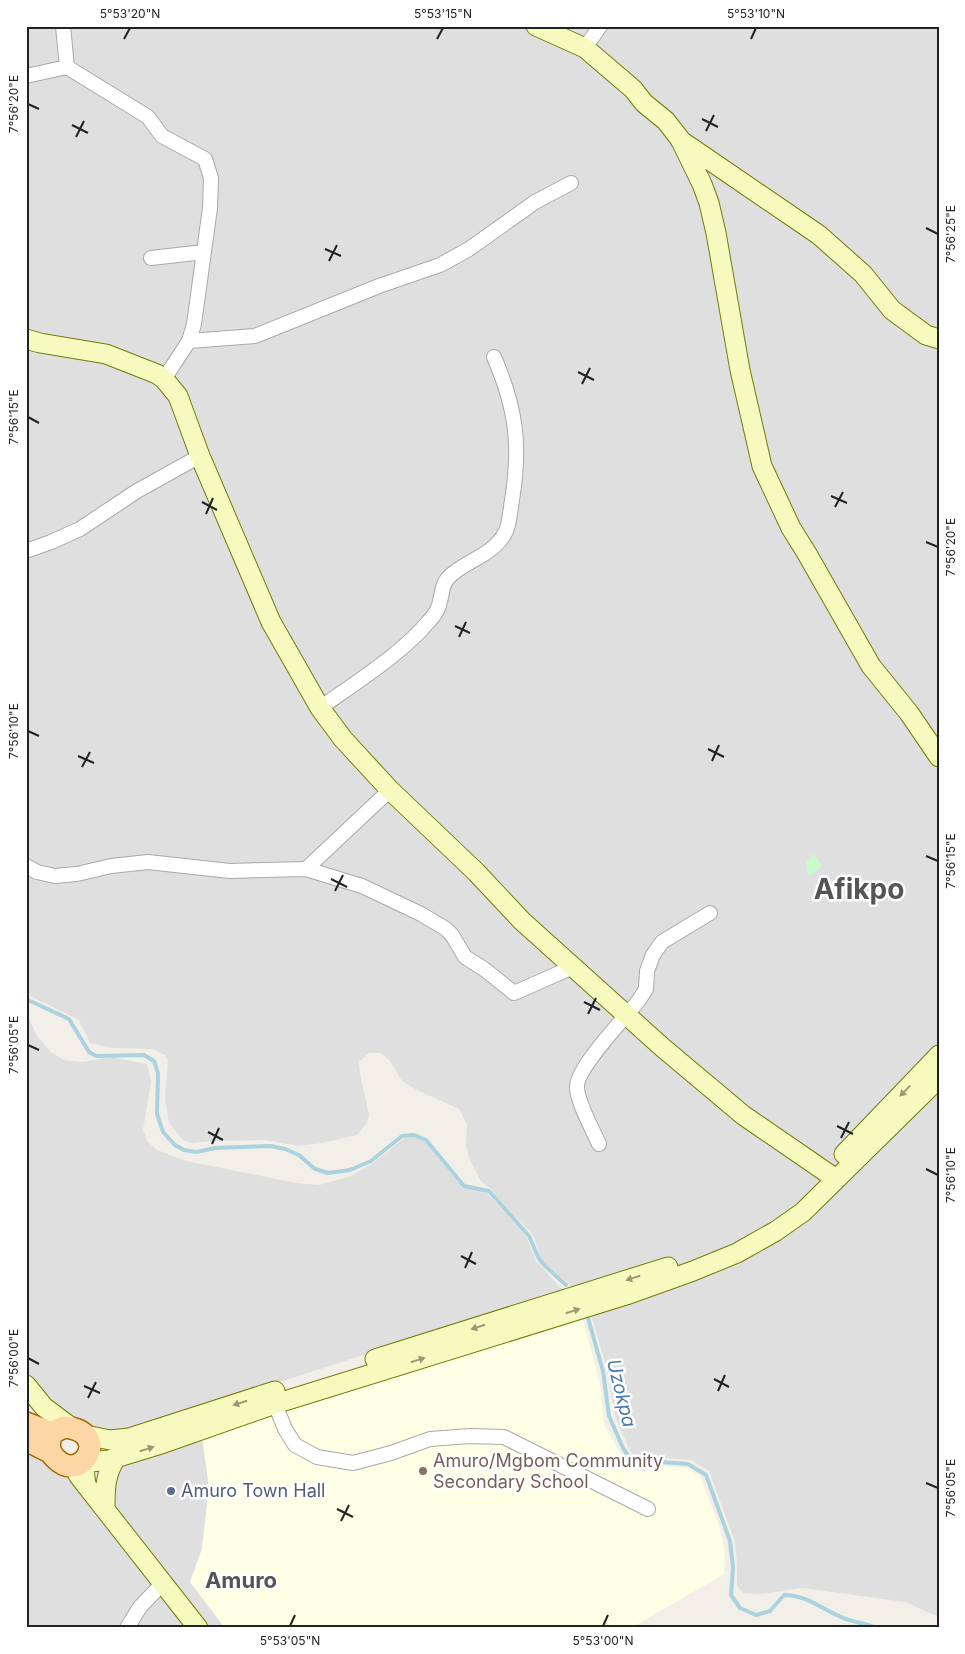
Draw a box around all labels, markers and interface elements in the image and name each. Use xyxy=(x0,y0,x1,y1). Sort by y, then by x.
text: 5°53'20"N xyxy=(100,6,160,21)
text: 5°53'15"N xyxy=(414,6,472,21)
text: 5°53'10"N xyxy=(727,6,785,21)
text: 7°56'20"E xyxy=(6,75,21,133)
text: 7°56'25"E xyxy=(943,205,958,263)
text: 7°56'15"E xyxy=(6,389,21,445)
text: 7°56'20"E xyxy=(943,518,958,576)
text: 7°56'10"E xyxy=(6,703,21,759)
text: 7°56'15"E xyxy=(943,833,958,889)
district label: Afikpo xyxy=(814,872,904,906)
text: 7°56'05"E xyxy=(6,1016,21,1074)
one-way arrow xyxy=(899,1084,911,1096)
text: 7°56'10"E xyxy=(943,1147,958,1203)
one-way arrow xyxy=(625,1274,640,1282)
one-way arrow xyxy=(566,1307,581,1315)
one-way arrow xyxy=(470,1323,485,1331)
text: 7°56'00"E xyxy=(6,1329,21,1387)
one-way arrow xyxy=(411,1355,426,1363)
water label: Uzokpa xyxy=(602,1357,641,1430)
one-way arrow xyxy=(232,1400,247,1407)
one-way arrow xyxy=(140,1444,155,1452)
place label: Amuro/Mgbom Community Secondary School xyxy=(433,1450,663,1492)
text: 7°56'05"E xyxy=(943,1459,958,1517)
marker: Amuro/Mgbom Community Secondary School xyxy=(417,1465,429,1477)
place label: Amuro Town Hall xyxy=(181,1480,325,1501)
marker: Amuro Town Hall xyxy=(165,1485,177,1497)
district label: Amuro xyxy=(205,1567,277,1593)
text: 5°53'05"N xyxy=(260,1633,320,1648)
text: 5°53'00"N xyxy=(573,1633,633,1648)

